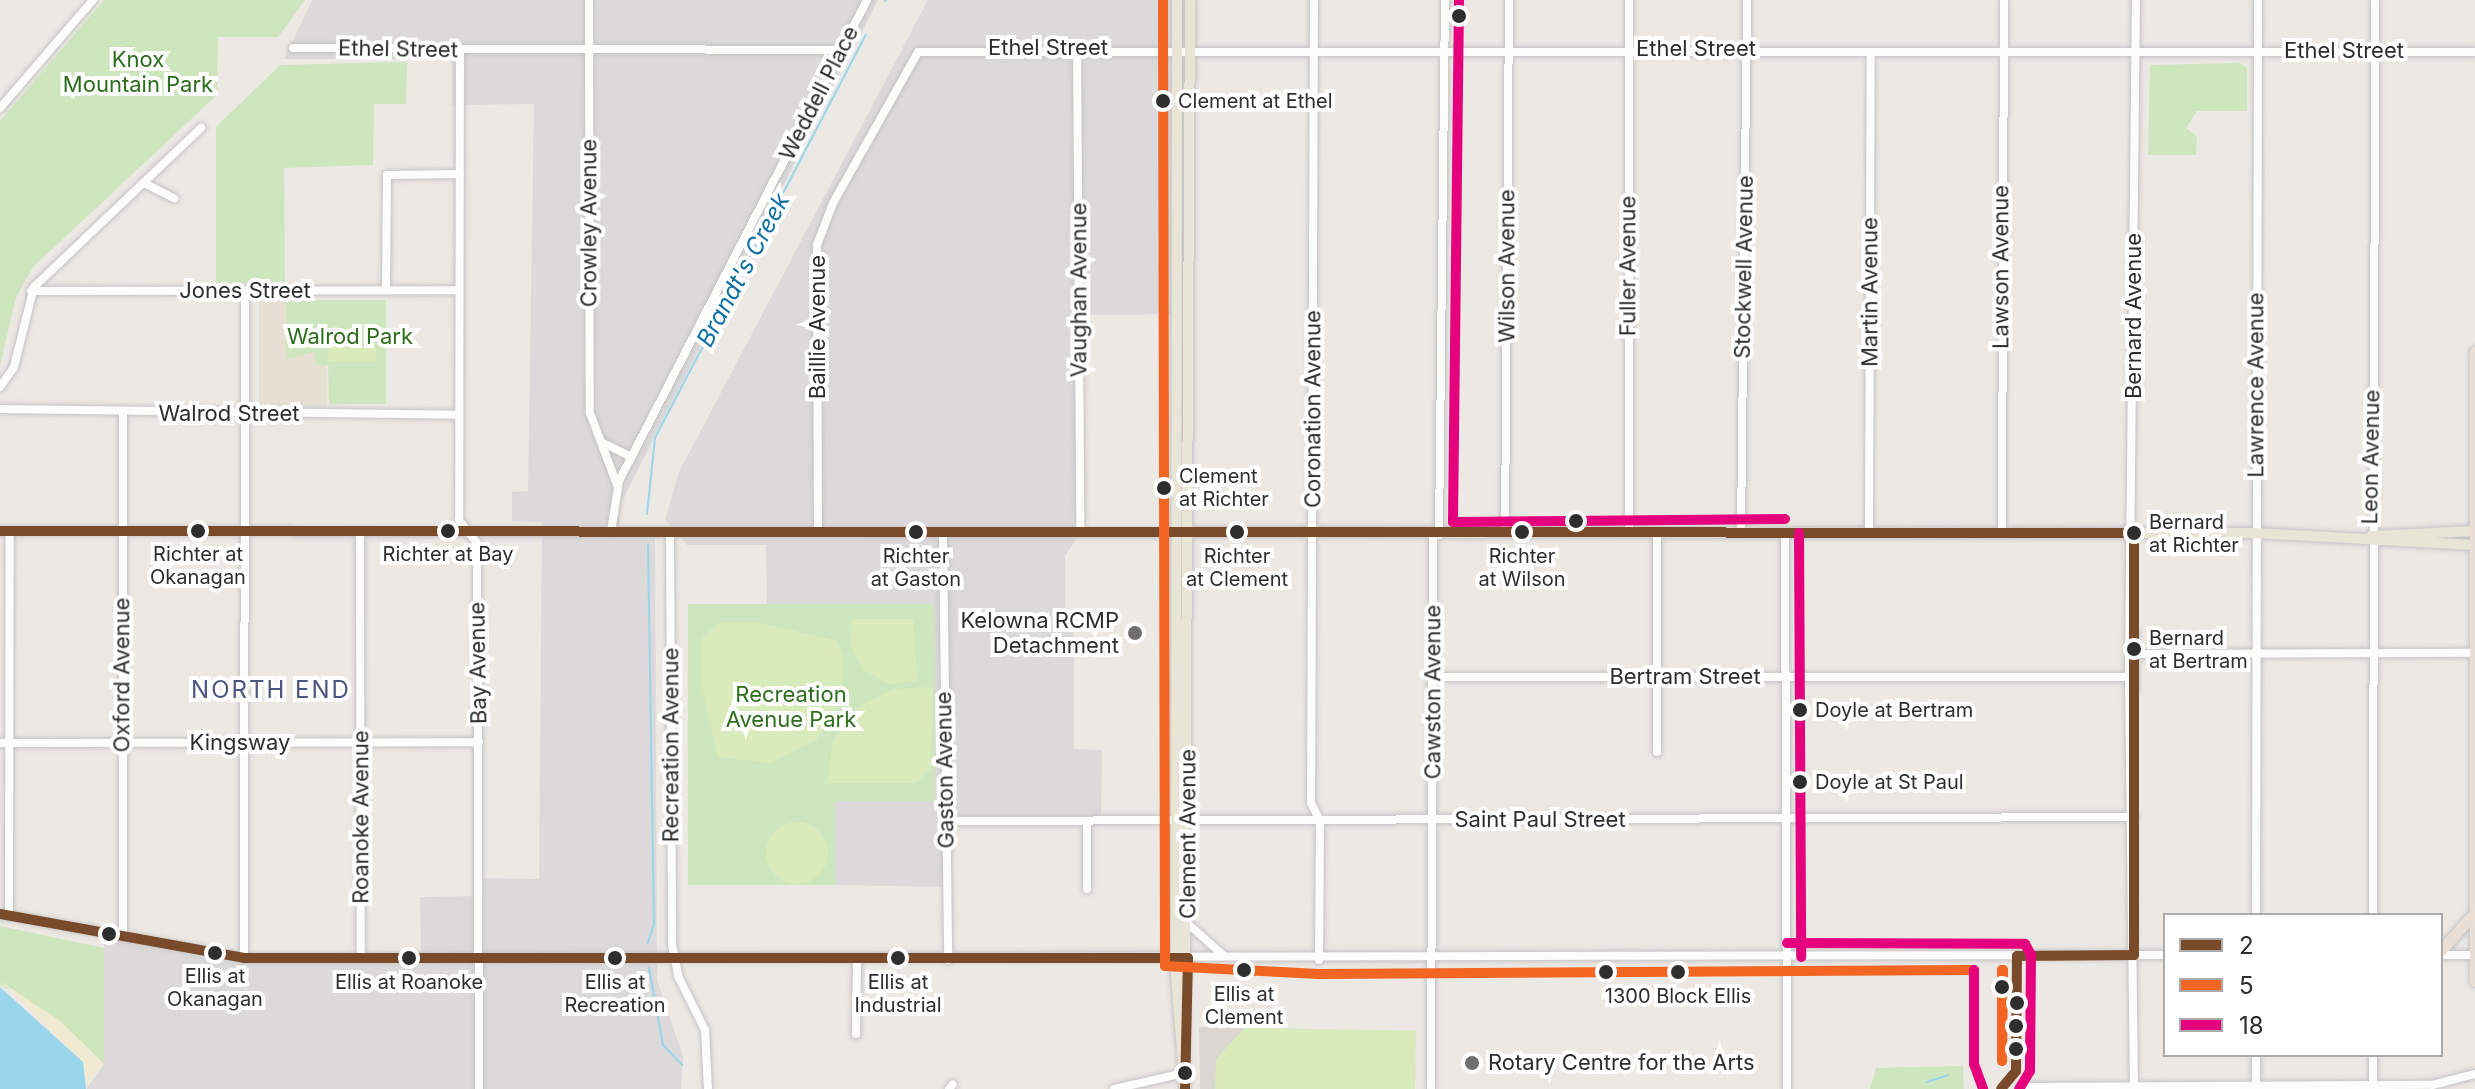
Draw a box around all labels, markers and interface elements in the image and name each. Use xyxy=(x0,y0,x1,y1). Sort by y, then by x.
unlabelled marker xyxy=(1451,8,1467,24)
street label: Weddell Place xyxy=(774,21,864,165)
street label: Ethel Street xyxy=(338,35,458,63)
street label: Ethel Street xyxy=(988,35,1108,61)
street label: Ethel Street xyxy=(1636,36,1756,62)
street label: Ethel Street xyxy=(2284,38,2404,64)
park label: Knox Mountain Park xyxy=(63,46,213,98)
place label: Clement at Ethel xyxy=(1178,89,1333,113)
marker: Clement at Ethel xyxy=(1155,93,1171,109)
street label: Crowley Avenue xyxy=(576,139,602,307)
street label: Stockwell Avenue xyxy=(1729,175,1759,359)
street label: Lawson Avenue xyxy=(1988,185,2014,349)
water label: Brandt's Creek xyxy=(690,188,796,352)
street label: Wilson Avenue xyxy=(1494,189,1520,343)
street label: Fuller Avenue xyxy=(1615,196,1641,336)
street label: Vaughan Avenue xyxy=(1066,203,1092,377)
street label: Martin Avenue xyxy=(1857,217,1883,367)
street label: Bernard Avenue xyxy=(2121,233,2147,399)
street label: Baillie Avenue xyxy=(805,255,831,399)
street label: Jones Street xyxy=(179,278,311,304)
street label: Lawrence Avenue xyxy=(2243,292,2269,478)
street label: Coronation Avenue xyxy=(1300,310,1326,508)
park label: Walrod Park xyxy=(287,324,413,350)
street label: Leon Avenue xyxy=(2357,389,2385,525)
street label: Walrod Street xyxy=(158,401,300,427)
place label: Clement at Richter xyxy=(1179,464,1269,511)
marker: Clement at Richter xyxy=(1156,480,1172,496)
place label: Bernard at Richter xyxy=(2149,510,2239,557)
unlabelled marker xyxy=(1568,513,1584,529)
marker: Richter at Okanagan xyxy=(190,523,206,539)
marker: Richter at Bay xyxy=(440,523,456,539)
marker: Richter at Gaston xyxy=(908,524,924,540)
marker: Richter at Clement xyxy=(1229,524,1245,540)
marker: Richter at Wilson xyxy=(1514,524,1530,540)
marker: Bernard at Richter xyxy=(2126,525,2142,541)
place label: Richter at Okanagan xyxy=(150,542,246,589)
place label: Richter at Bay xyxy=(383,542,513,566)
place label: Richter at Gaston xyxy=(871,544,961,591)
place label: Richter at Clement xyxy=(1186,544,1288,591)
place label: Richter at Wilson xyxy=(1478,544,1566,591)
street label: Oxford Avenue xyxy=(109,598,135,752)
street label: Bay Avenue xyxy=(464,602,492,724)
street label: Cawston Avenue xyxy=(1420,605,1446,779)
place label: Kelowna RCMP Detachment xyxy=(960,607,1119,658)
marker: Kelowna RCMP Detachment xyxy=(1126,624,1144,642)
place label: Bernard at Bertram xyxy=(2149,626,2248,673)
marker: Bernard at Bertram xyxy=(2126,641,2142,657)
street label: Recreation Avenue xyxy=(658,648,684,842)
street label: Bertram Street xyxy=(1609,664,1761,690)
district label: NORTH END xyxy=(191,676,351,704)
park label: Recreation Avenue Park xyxy=(726,681,856,732)
street label: Gaston Avenue xyxy=(930,691,960,849)
place label: Doyle at Bertram xyxy=(1815,698,1973,722)
marker: Doyle at Bertram xyxy=(1792,702,1808,718)
street label: Kingsway xyxy=(190,730,290,756)
street label: Roanoke Avenue xyxy=(348,730,374,904)
street label: Clement Avenue xyxy=(1175,749,1201,919)
place label: Doyle at St Paul xyxy=(1815,770,1964,794)
marker: Doyle at St Paul xyxy=(1792,774,1808,790)
street label: Saint Paul Street xyxy=(1454,807,1626,833)
legend xyxy=(2163,913,2443,1057)
unlabelled marker xyxy=(101,926,117,942)
text: 2 xyxy=(2239,931,2254,960)
marker: Ellis at Okanagan xyxy=(207,945,223,961)
marker: Ellis at Roanoke xyxy=(401,950,417,966)
marker: Ellis at Recreation xyxy=(607,950,623,966)
marker: Ellis at Industrial xyxy=(890,950,906,966)
marker: Ellis at Clement xyxy=(1236,962,1252,978)
place label: Ellis at Okanagan xyxy=(167,964,263,1011)
unlabelled marker xyxy=(1598,964,1614,980)
marker: 1300 Block Ellis xyxy=(1670,964,1686,980)
place label: Ellis at Roanoke xyxy=(335,970,483,994)
place label: Ellis at Recreation xyxy=(564,970,666,1017)
place label: Ellis at Industrial xyxy=(854,970,942,1017)
text: 5 xyxy=(2239,971,2254,1000)
unlabelled marker xyxy=(1994,979,2010,995)
place label: Ellis at Clement xyxy=(1205,982,1283,1029)
place label: 1300 Block Ellis xyxy=(1605,984,1751,1008)
unlabelled marker xyxy=(2009,995,2025,1011)
text: 18 xyxy=(2239,1011,2264,1040)
unlabelled marker xyxy=(2008,1018,2024,1034)
unlabelled marker xyxy=(2008,1041,2024,1057)
place label: Rotary Centre for the Arts xyxy=(1488,1050,1755,1076)
marker: Rotary Centre for the Arts xyxy=(1463,1054,1481,1072)
unlabelled marker xyxy=(1177,1065,1193,1081)

